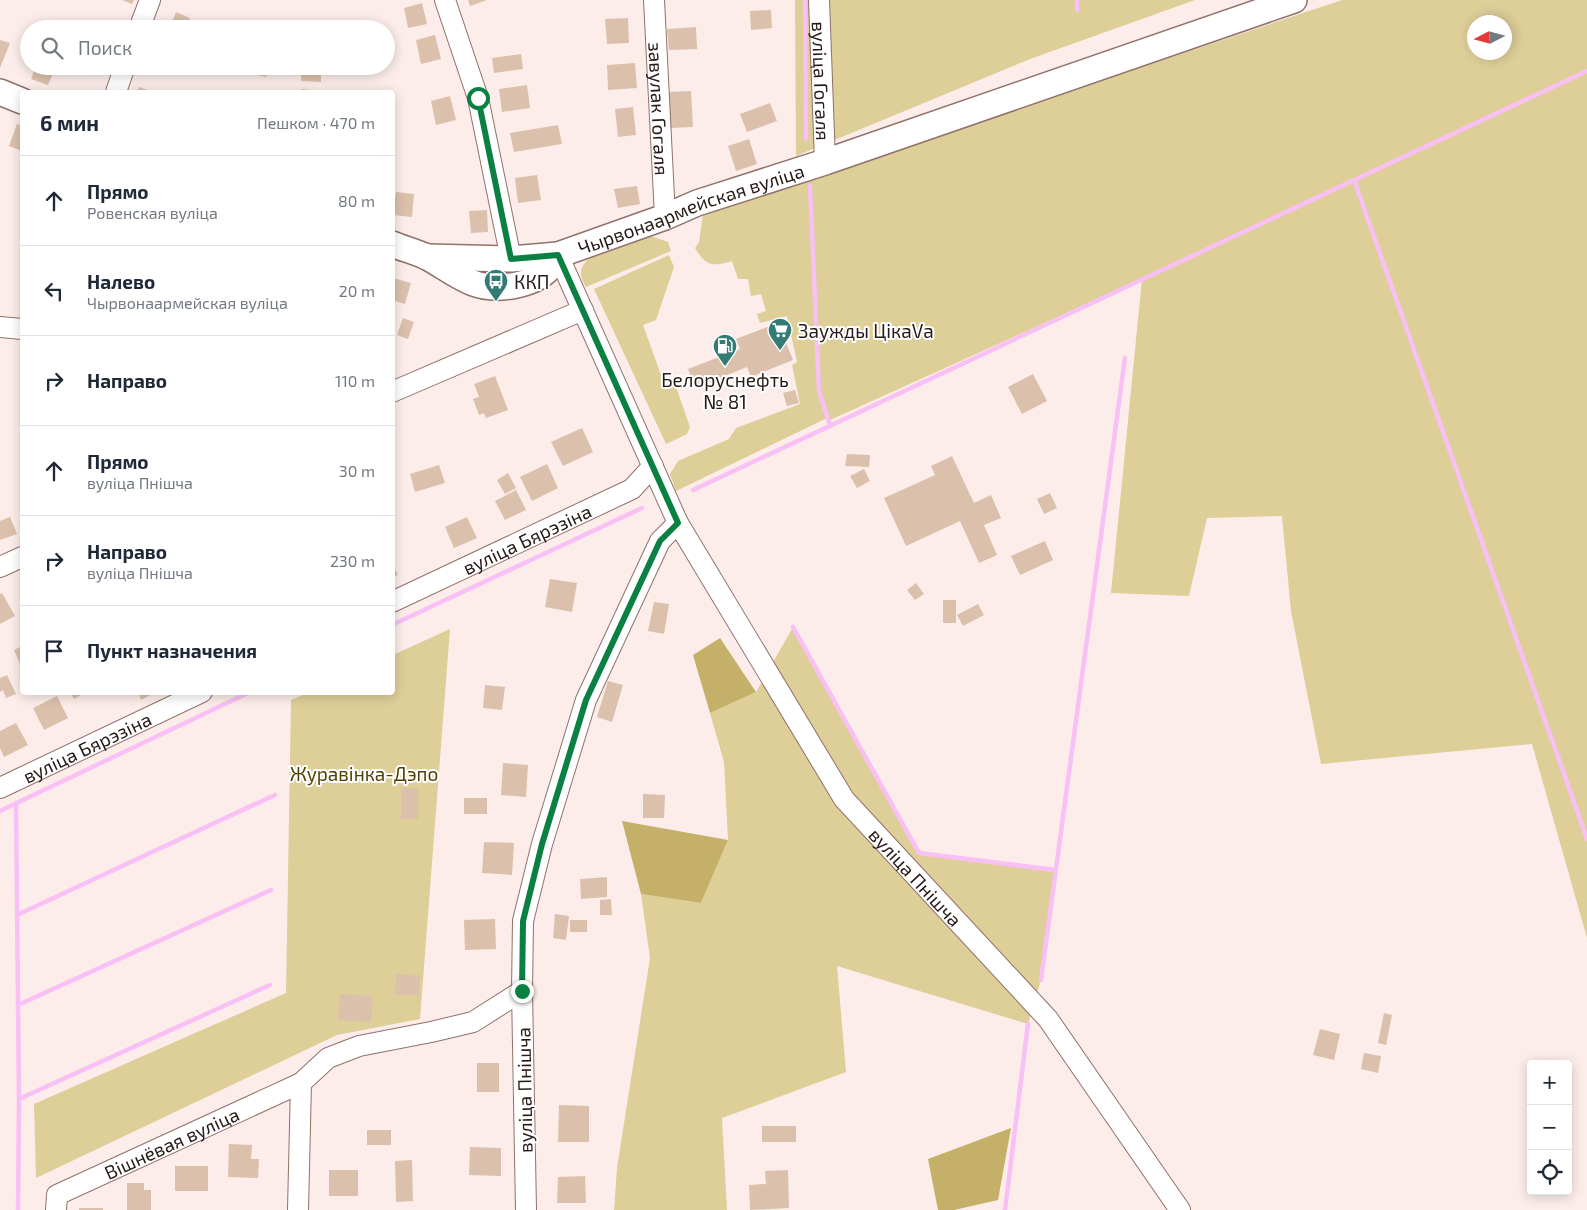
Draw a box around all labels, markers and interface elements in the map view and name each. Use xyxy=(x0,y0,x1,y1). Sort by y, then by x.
north arrow xyxy=(1467,15,1512,60)
search box xyxy=(20,20,395,75)
street label: вуліца Гогаля xyxy=(808,21,836,141)
icon: search xyxy=(38,34,66,62)
text: Поиск xyxy=(78,36,132,59)
street label: завулак Гогаля xyxy=(645,42,674,176)
route start xyxy=(467,87,490,110)
text: 6 мин xyxy=(40,110,99,135)
text: Пешком · 470 m xyxy=(257,113,375,132)
street label: Чырвонаармейская вуліца xyxy=(574,158,807,259)
text: Прямо xyxy=(87,180,149,203)
icon: ahead xyxy=(40,187,68,215)
text: 80 m xyxy=(338,191,375,210)
text: Ровенская вуліца xyxy=(87,203,218,222)
bus stop icon: ККП xyxy=(483,268,509,302)
text: Налево xyxy=(87,270,155,293)
place label: ККП xyxy=(514,270,550,293)
icon: left xyxy=(40,277,68,305)
text: 20 m xyxy=(339,281,375,300)
text: Чырвонаармейская вуліца xyxy=(87,293,288,312)
supermarket icon: Заужды ЦікаVа xyxy=(767,317,793,351)
place label: Заужды ЦікаVа xyxy=(798,319,934,343)
fuel station icon: Белоруснефть № 81 xyxy=(712,333,738,367)
icon: right xyxy=(40,367,68,395)
place label: Белоруснефть № 81 xyxy=(661,368,789,413)
text: Направо xyxy=(87,369,167,392)
text: 110 m xyxy=(335,371,375,390)
text: Прямо xyxy=(87,450,149,473)
icon: ahead xyxy=(40,457,68,485)
text: 30 m xyxy=(339,461,375,480)
text: вуліца Пнішча xyxy=(87,473,193,492)
street label: вуліца Бярэзіна xyxy=(459,498,595,579)
text: Направо xyxy=(87,540,167,563)
icon: right xyxy=(40,547,68,575)
text: 230 m xyxy=(330,551,375,570)
text: вуліца Пнішча xyxy=(87,563,193,582)
icon: arrive xyxy=(40,637,68,665)
text: Пункт назначения xyxy=(87,639,257,662)
street label: вуліца Бярэзіна xyxy=(19,706,155,787)
park label: Журавінка-Дэпо xyxy=(290,762,438,786)
street label: вуліца Пнішча xyxy=(865,823,967,931)
route end xyxy=(511,980,534,1003)
street label: вуліца Пнішча xyxy=(511,1027,538,1153)
map controls xyxy=(1527,1060,1572,1195)
button: + xyxy=(1527,1060,1572,1105)
street label: Вішнёвая вуліца xyxy=(100,1102,243,1183)
button: − xyxy=(1527,1105,1572,1150)
button: locate xyxy=(1527,1150,1572,1195)

